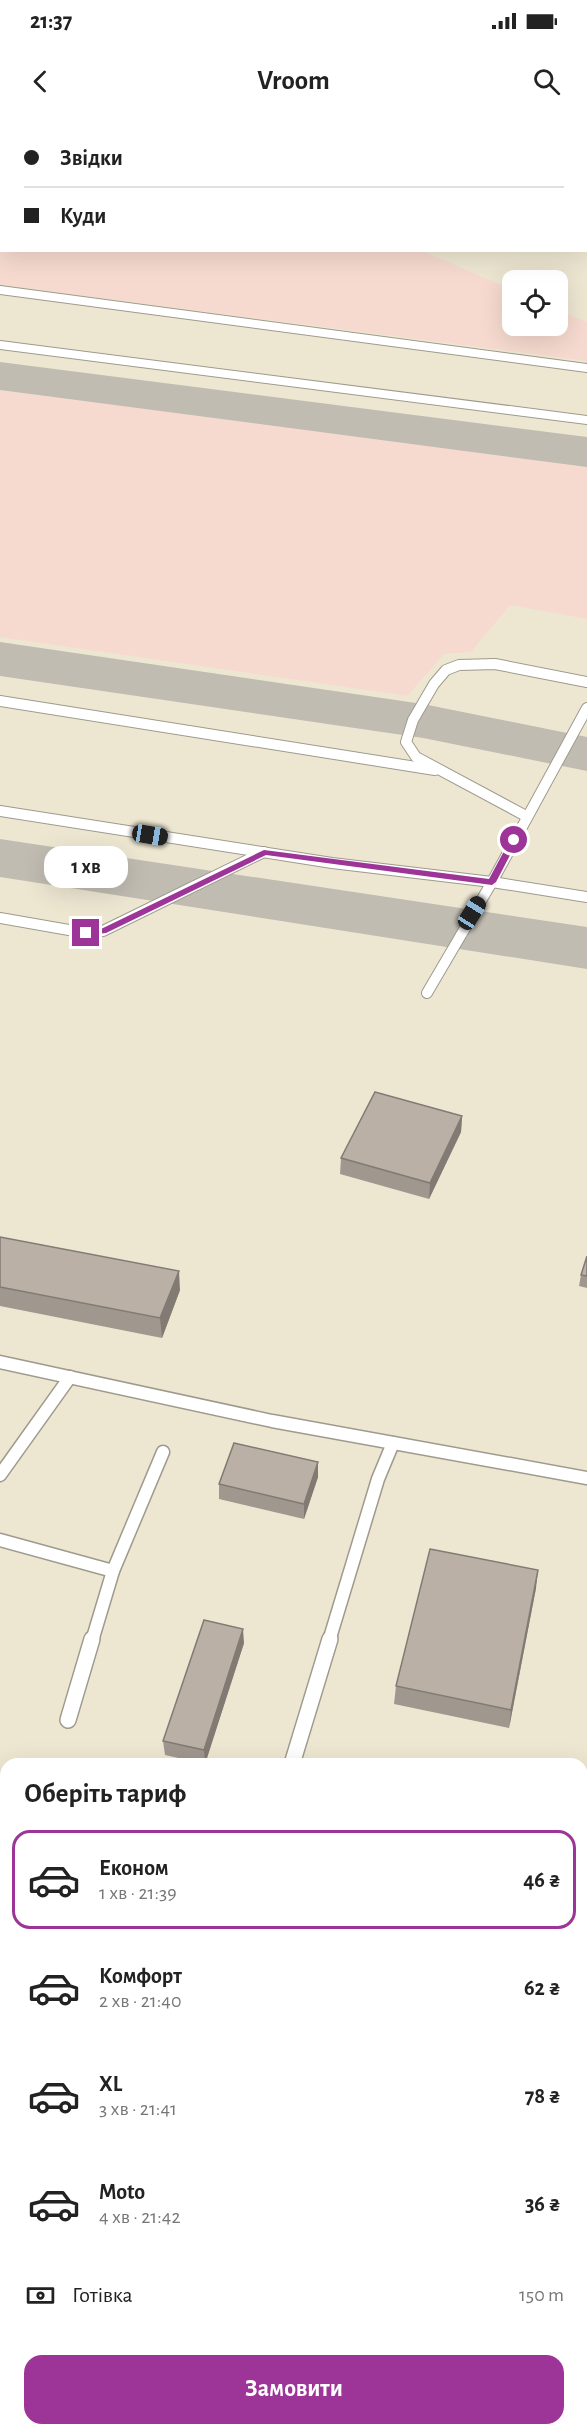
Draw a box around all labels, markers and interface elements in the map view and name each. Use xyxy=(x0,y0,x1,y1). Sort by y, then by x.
text: 21:37 xyxy=(30,10,72,32)
icon: back xyxy=(24,65,57,98)
icon: search xyxy=(530,65,563,98)
text: Vroom xyxy=(257,67,330,94)
text: Звідки xyxy=(60,147,123,169)
text: Куди xyxy=(60,205,106,227)
map controls xyxy=(502,270,568,336)
button: locate xyxy=(502,270,568,336)
car xyxy=(131,823,169,847)
route start xyxy=(500,826,527,853)
callout: 1 хв xyxy=(44,846,128,888)
text: 1 хв xyxy=(71,857,101,877)
car xyxy=(455,893,489,933)
route end xyxy=(72,919,99,946)
text: Оберіть тариф xyxy=(24,1780,186,1807)
icon: car xyxy=(27,1853,81,1907)
text: Економ xyxy=(99,1857,169,1879)
text: 46 ₴ xyxy=(523,1869,561,1891)
text: 1 хв · 21:39 xyxy=(99,1883,177,1903)
icon: car xyxy=(27,1961,81,2015)
text: Комфорт xyxy=(99,1965,182,1987)
text: 62 ₴ xyxy=(524,1977,561,1999)
text: 2 хв · 21:40 xyxy=(99,1991,181,2011)
icon: car xyxy=(27,2069,81,2123)
text: XL xyxy=(99,2073,122,2095)
text: 78 ₴ xyxy=(525,2085,561,2107)
text: 3 хв · 21:41 xyxy=(99,2099,177,2119)
icon: car xyxy=(27,2177,81,2231)
text: Moto xyxy=(99,2181,145,2203)
text: 36 ₴ xyxy=(525,2193,561,2215)
text: 4 хв · 21:42 xyxy=(99,2207,181,2227)
icon: cash xyxy=(24,2279,57,2312)
text: Готівка xyxy=(72,2284,133,2306)
text: 150 m xyxy=(519,2285,564,2305)
button: Замовити xyxy=(24,2355,564,2424)

